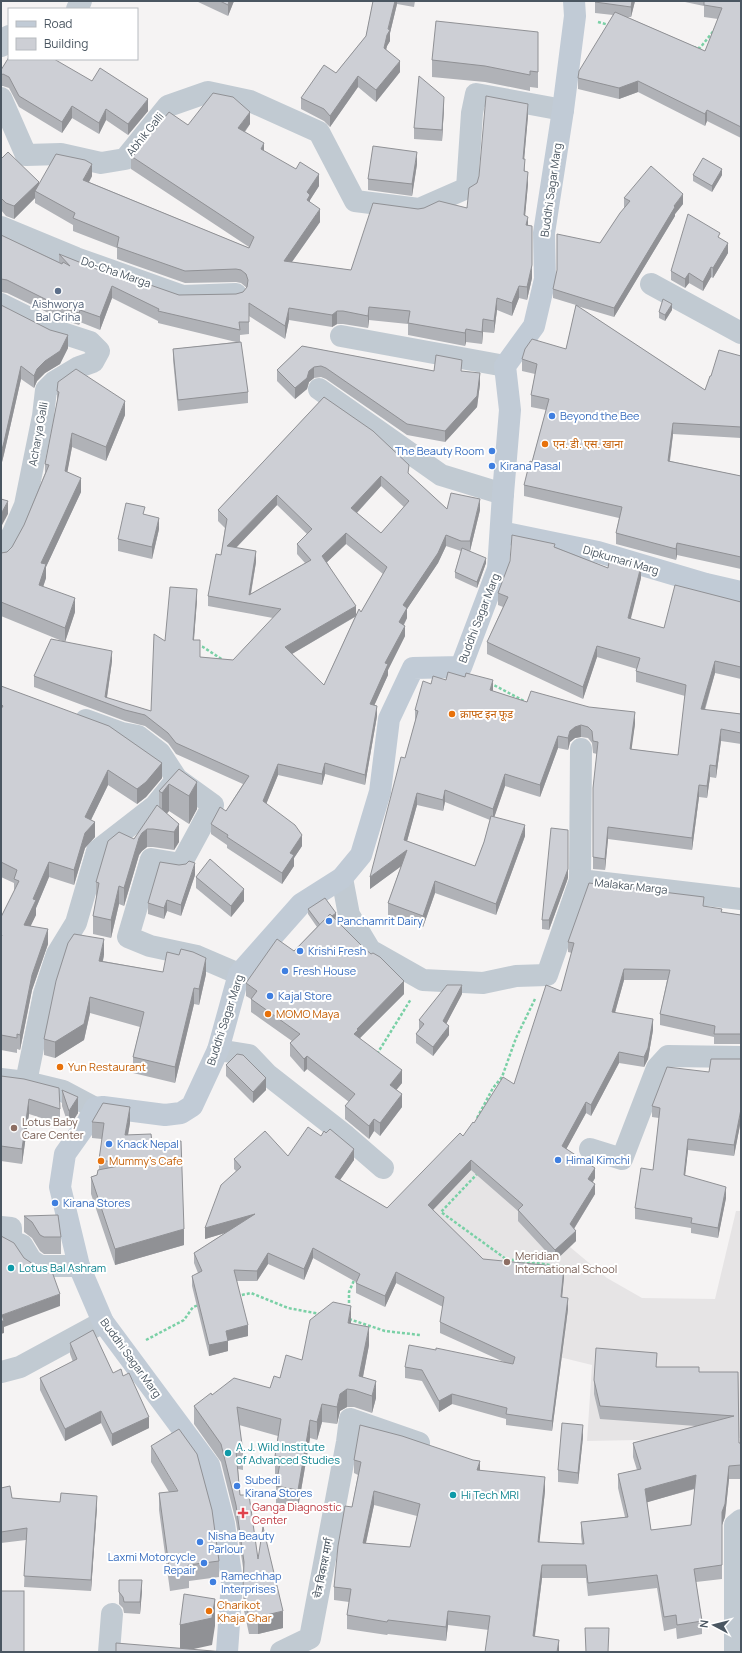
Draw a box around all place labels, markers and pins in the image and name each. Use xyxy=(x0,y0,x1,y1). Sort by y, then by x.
marker: Aishworya Bal Griha xyxy=(53,286,63,296)
place label: Aishworya Bal Griha xyxy=(32,296,84,324)
place label: Beyond the Bee xyxy=(560,408,640,423)
marker: Beyond the Bee xyxy=(547,411,557,421)
place label: एन. डी. एस. खाना xyxy=(553,436,623,451)
marker: एन. डी. एस. खाना xyxy=(540,439,550,449)
place label: The Beauty Room xyxy=(395,443,484,458)
marker: The Beauty Room xyxy=(487,446,497,456)
place label: Kirana Pasal xyxy=(500,458,561,473)
marker: Kirana Pasal xyxy=(487,461,497,471)
place label: क्राफ्ट इन फूड xyxy=(460,706,513,722)
marker: क्राफ्ट इन फूड xyxy=(447,709,457,719)
place label: Panchamrit Dairy xyxy=(337,913,423,928)
marker: Panchamrit Dairy xyxy=(324,916,334,926)
place label: Krishi Fresh xyxy=(308,943,366,958)
marker: Krishi Fresh xyxy=(295,946,305,956)
place label: Fresh House xyxy=(293,963,357,978)
marker: Fresh House xyxy=(280,966,290,976)
place label: Kajal Store xyxy=(278,988,333,1003)
marker: Kajal Store xyxy=(265,991,275,1001)
place label: MOMO Maya xyxy=(276,1006,339,1021)
marker: MOMO Maya xyxy=(263,1009,273,1019)
place label: Yun Restaurant xyxy=(68,1059,146,1074)
marker: Yun Restaurant xyxy=(55,1062,65,1072)
place label: Lotus Baby Care Center xyxy=(22,1114,84,1142)
marker: Lotus Baby Care Center xyxy=(9,1123,19,1133)
place label: Knack Nepal xyxy=(117,1136,179,1151)
marker: Knack Nepal xyxy=(104,1139,114,1149)
place label: Himal Kimchi xyxy=(566,1152,630,1167)
place label: Mummy's Cafe xyxy=(109,1153,183,1168)
marker: Himal Kimchi xyxy=(553,1155,563,1165)
marker: Mummy's Cafe xyxy=(96,1156,106,1166)
place label: Kirana Stores xyxy=(63,1195,131,1210)
marker: Kirana Stores xyxy=(50,1198,60,1208)
place label: Meridian International School xyxy=(515,1248,617,1276)
marker: Meridian International School xyxy=(502,1257,512,1267)
place label: Lotus Bal Ashram xyxy=(19,1260,106,1275)
marker: Lotus Bal Ashram xyxy=(6,1263,16,1273)
place label: A. J. Wild Institute of Advanced Studies xyxy=(236,1439,340,1467)
marker: A. J. Wild Institute of Advanced Studies xyxy=(223,1448,233,1458)
place label: Subedi Kirana Stores xyxy=(245,1472,313,1500)
marker: Subedi Kirana Stores xyxy=(232,1481,242,1491)
place label: Hi Tech MRI xyxy=(461,1487,519,1502)
marker: Hi Tech MRI xyxy=(448,1490,458,1500)
place label: Ganga Diagnostic Center xyxy=(252,1499,342,1527)
marker: Ganga Diagnostic Center xyxy=(237,1507,249,1519)
place label: Nisha Beauty Parlour xyxy=(208,1528,275,1556)
marker: Nisha Beauty Parlour xyxy=(195,1537,205,1547)
place label: Laxmi Motorcycle Repair xyxy=(108,1549,197,1577)
marker: Laxmi Motorcycle Repair xyxy=(199,1558,209,1568)
place label: Ramechhap Interprises xyxy=(221,1568,282,1596)
marker: Ramechhap Interprises xyxy=(208,1577,218,1587)
place label: Charikot Khaja Ghar xyxy=(217,1597,272,1625)
marker: Charikot Khaja Ghar xyxy=(204,1606,214,1616)

